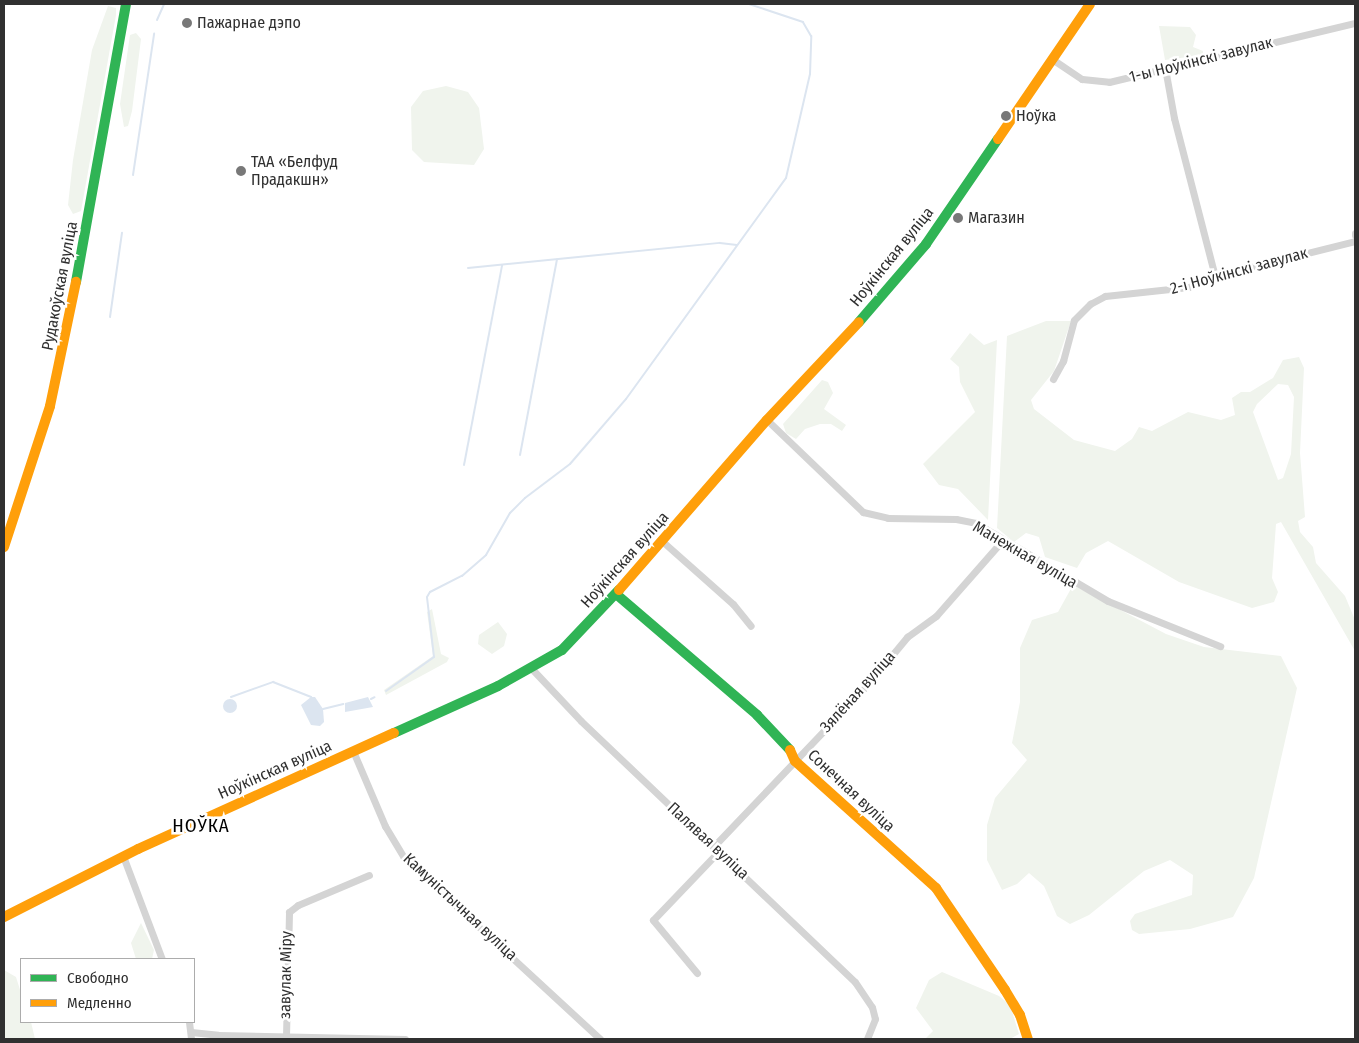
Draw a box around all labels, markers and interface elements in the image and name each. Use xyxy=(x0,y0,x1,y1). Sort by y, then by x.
place label: Пажарнае дэпо xyxy=(197,13,301,33)
marker: Пажарнае дэпо xyxy=(181,17,193,29)
street label: 1-ы Ноўкінскі завулак xyxy=(1127,33,1275,87)
place label: Ноўка xyxy=(1016,106,1056,126)
marker: Ноўка xyxy=(1000,110,1012,122)
place label: ТАА «Белфуд Прадакшн» xyxy=(251,152,338,190)
marker: ТАА «Белфуд Прадакшн» xyxy=(235,165,247,177)
street label: Ноўкінская вуліца xyxy=(846,203,938,311)
place label: Магазин xyxy=(968,208,1025,228)
marker: Магазин xyxy=(952,212,964,224)
street label: Рудакоўская вуліца xyxy=(38,220,82,352)
street label: 2-і Ноўкінскі завулак xyxy=(1168,243,1310,299)
street label: Ноўкінская вуліца xyxy=(577,508,673,612)
street label: Манежная вуліца xyxy=(969,517,1081,593)
street label: Зялёная вуліца xyxy=(816,647,900,737)
street label: Ноўкінская вуліца xyxy=(215,736,335,804)
street label: Сонечная вуліца xyxy=(804,746,898,836)
street label: Палявая вуліца xyxy=(663,798,753,884)
district label: НОЎКА xyxy=(172,815,230,837)
street label: Камуністычная вуліца xyxy=(399,849,521,965)
street label: завулак Міру xyxy=(276,931,296,1019)
legend xyxy=(20,958,195,1023)
text: Свободно xyxy=(67,969,129,987)
text: Медленно xyxy=(67,994,132,1012)

